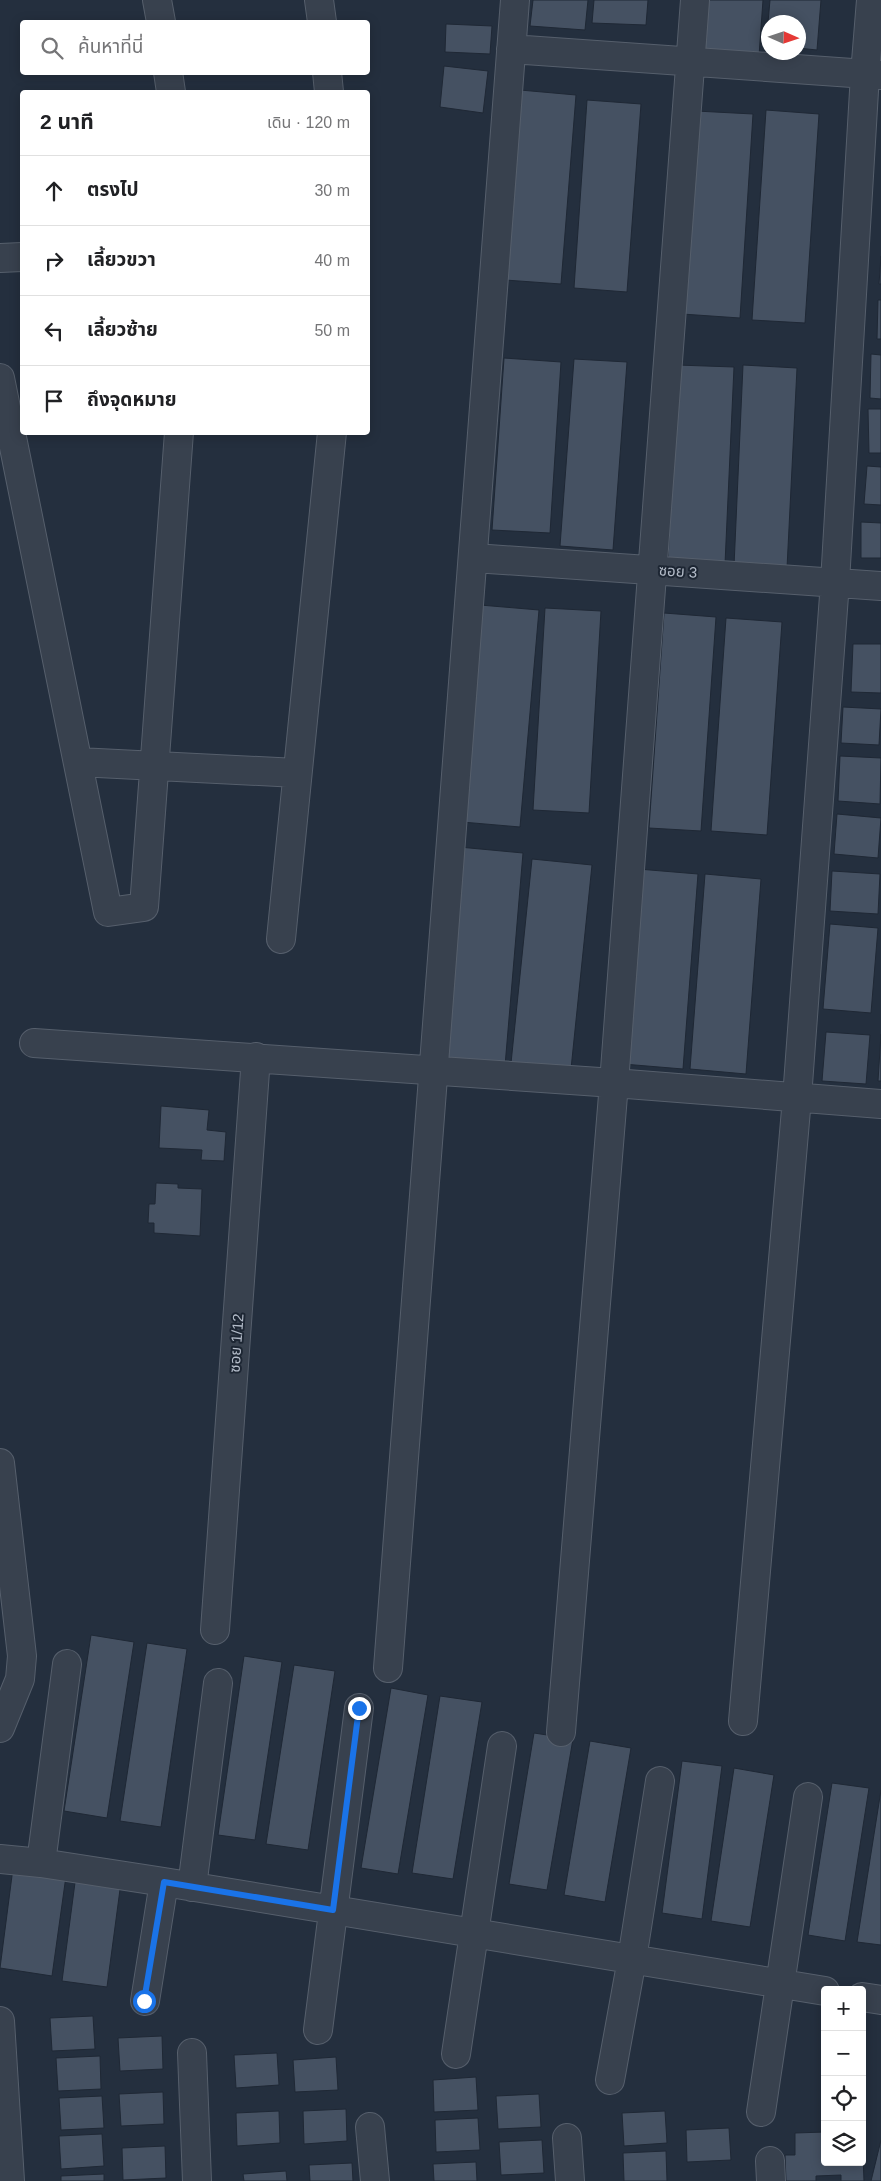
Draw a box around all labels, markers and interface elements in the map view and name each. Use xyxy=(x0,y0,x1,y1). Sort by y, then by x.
north arrow xyxy=(761,15,806,60)
search box xyxy=(20,20,370,75)
icon: search xyxy=(38,34,66,62)
text: ค้นหาที่นี่ xyxy=(78,36,143,57)
text: 2 นาที xyxy=(40,110,94,133)
text: เดิน · 120 m xyxy=(267,114,350,131)
icon: ahead xyxy=(40,177,68,205)
text: ตรงไป xyxy=(87,179,139,200)
text: 30 m xyxy=(314,182,350,199)
icon: right xyxy=(40,247,68,275)
text: เลี้ยวขวา xyxy=(87,249,156,270)
text: 40 m xyxy=(314,252,350,269)
icon: left xyxy=(40,317,68,345)
text: เลี้ยวซ้าย xyxy=(87,319,158,340)
text: 50 m xyxy=(314,322,350,339)
icon: arrive xyxy=(40,387,68,415)
text: ถึงจุดหมาย xyxy=(87,389,177,410)
street label: ซอย 3 xyxy=(658,561,698,581)
street label: ซอย 1/12 xyxy=(225,1313,247,1373)
route end xyxy=(348,1697,371,1720)
map controls xyxy=(821,1986,866,2166)
button: + xyxy=(821,1986,866,2031)
route start xyxy=(133,1990,156,2013)
button: − xyxy=(821,2031,866,2076)
button: locate xyxy=(821,2076,866,2121)
button: layers xyxy=(821,2121,866,2166)

